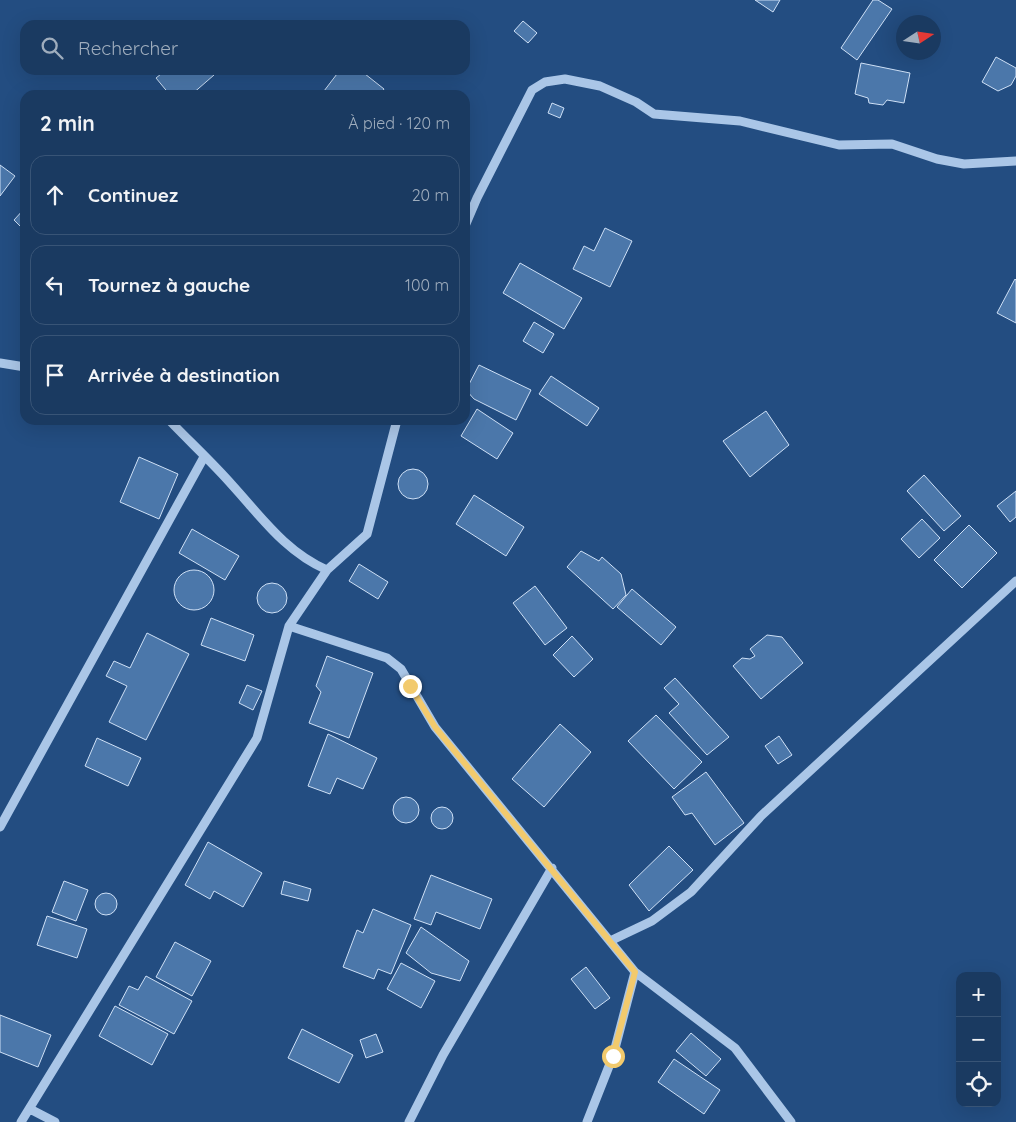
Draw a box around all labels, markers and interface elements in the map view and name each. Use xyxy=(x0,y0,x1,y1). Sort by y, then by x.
north arrow xyxy=(896,15,941,60)
search box xyxy=(20,20,470,75)
icon: search xyxy=(38,34,66,62)
text: Rechercher xyxy=(78,36,178,60)
text: 2 min xyxy=(40,110,95,136)
text: À pied · 120 m xyxy=(348,113,450,133)
icon: ahead xyxy=(41,181,69,209)
text: Continuez xyxy=(88,183,178,207)
text: 20 m xyxy=(412,185,449,205)
icon: left xyxy=(41,271,69,299)
text: Tournez à gauche xyxy=(88,273,250,297)
text: 100 m xyxy=(405,275,449,295)
icon: arrive xyxy=(41,361,69,389)
text: Arrivée à destination xyxy=(88,363,280,387)
route end xyxy=(399,675,422,698)
map controls xyxy=(956,972,1001,1107)
button: + xyxy=(956,972,1001,1017)
button: − xyxy=(956,1017,1001,1062)
route start xyxy=(602,1045,625,1068)
button: locate xyxy=(956,1062,1001,1107)

